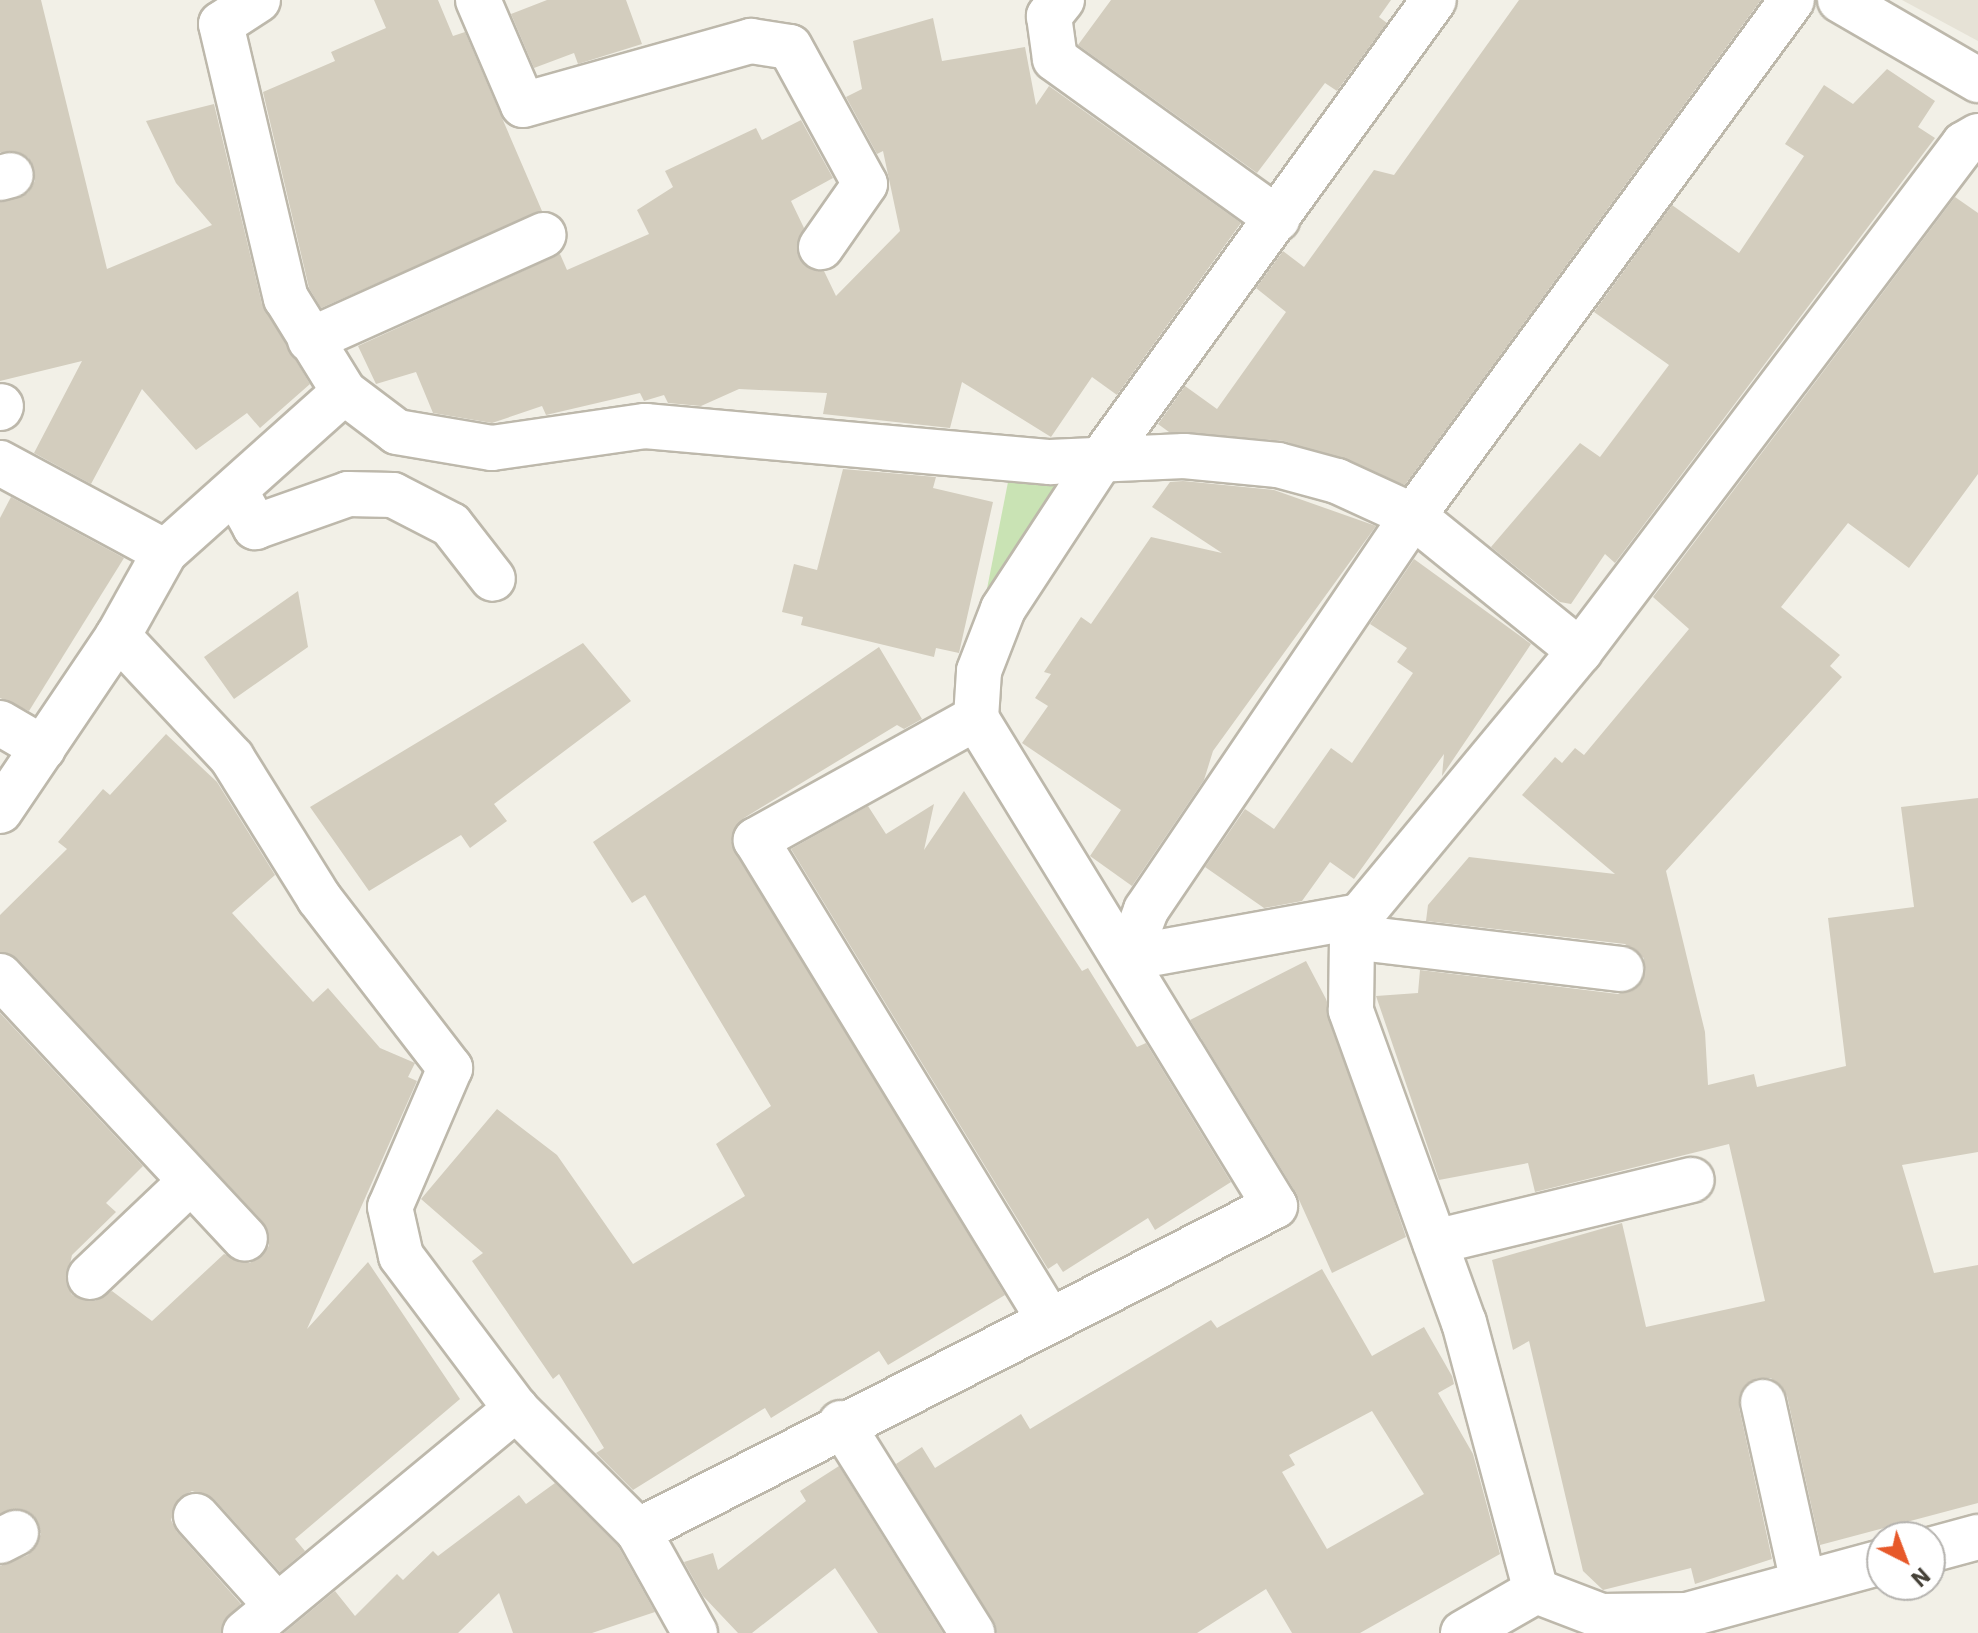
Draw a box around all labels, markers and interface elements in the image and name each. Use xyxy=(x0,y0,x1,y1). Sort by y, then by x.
north arrow xyxy=(1866,1521,1946,1601)
text: N xyxy=(1905,1562,1937,1594)

